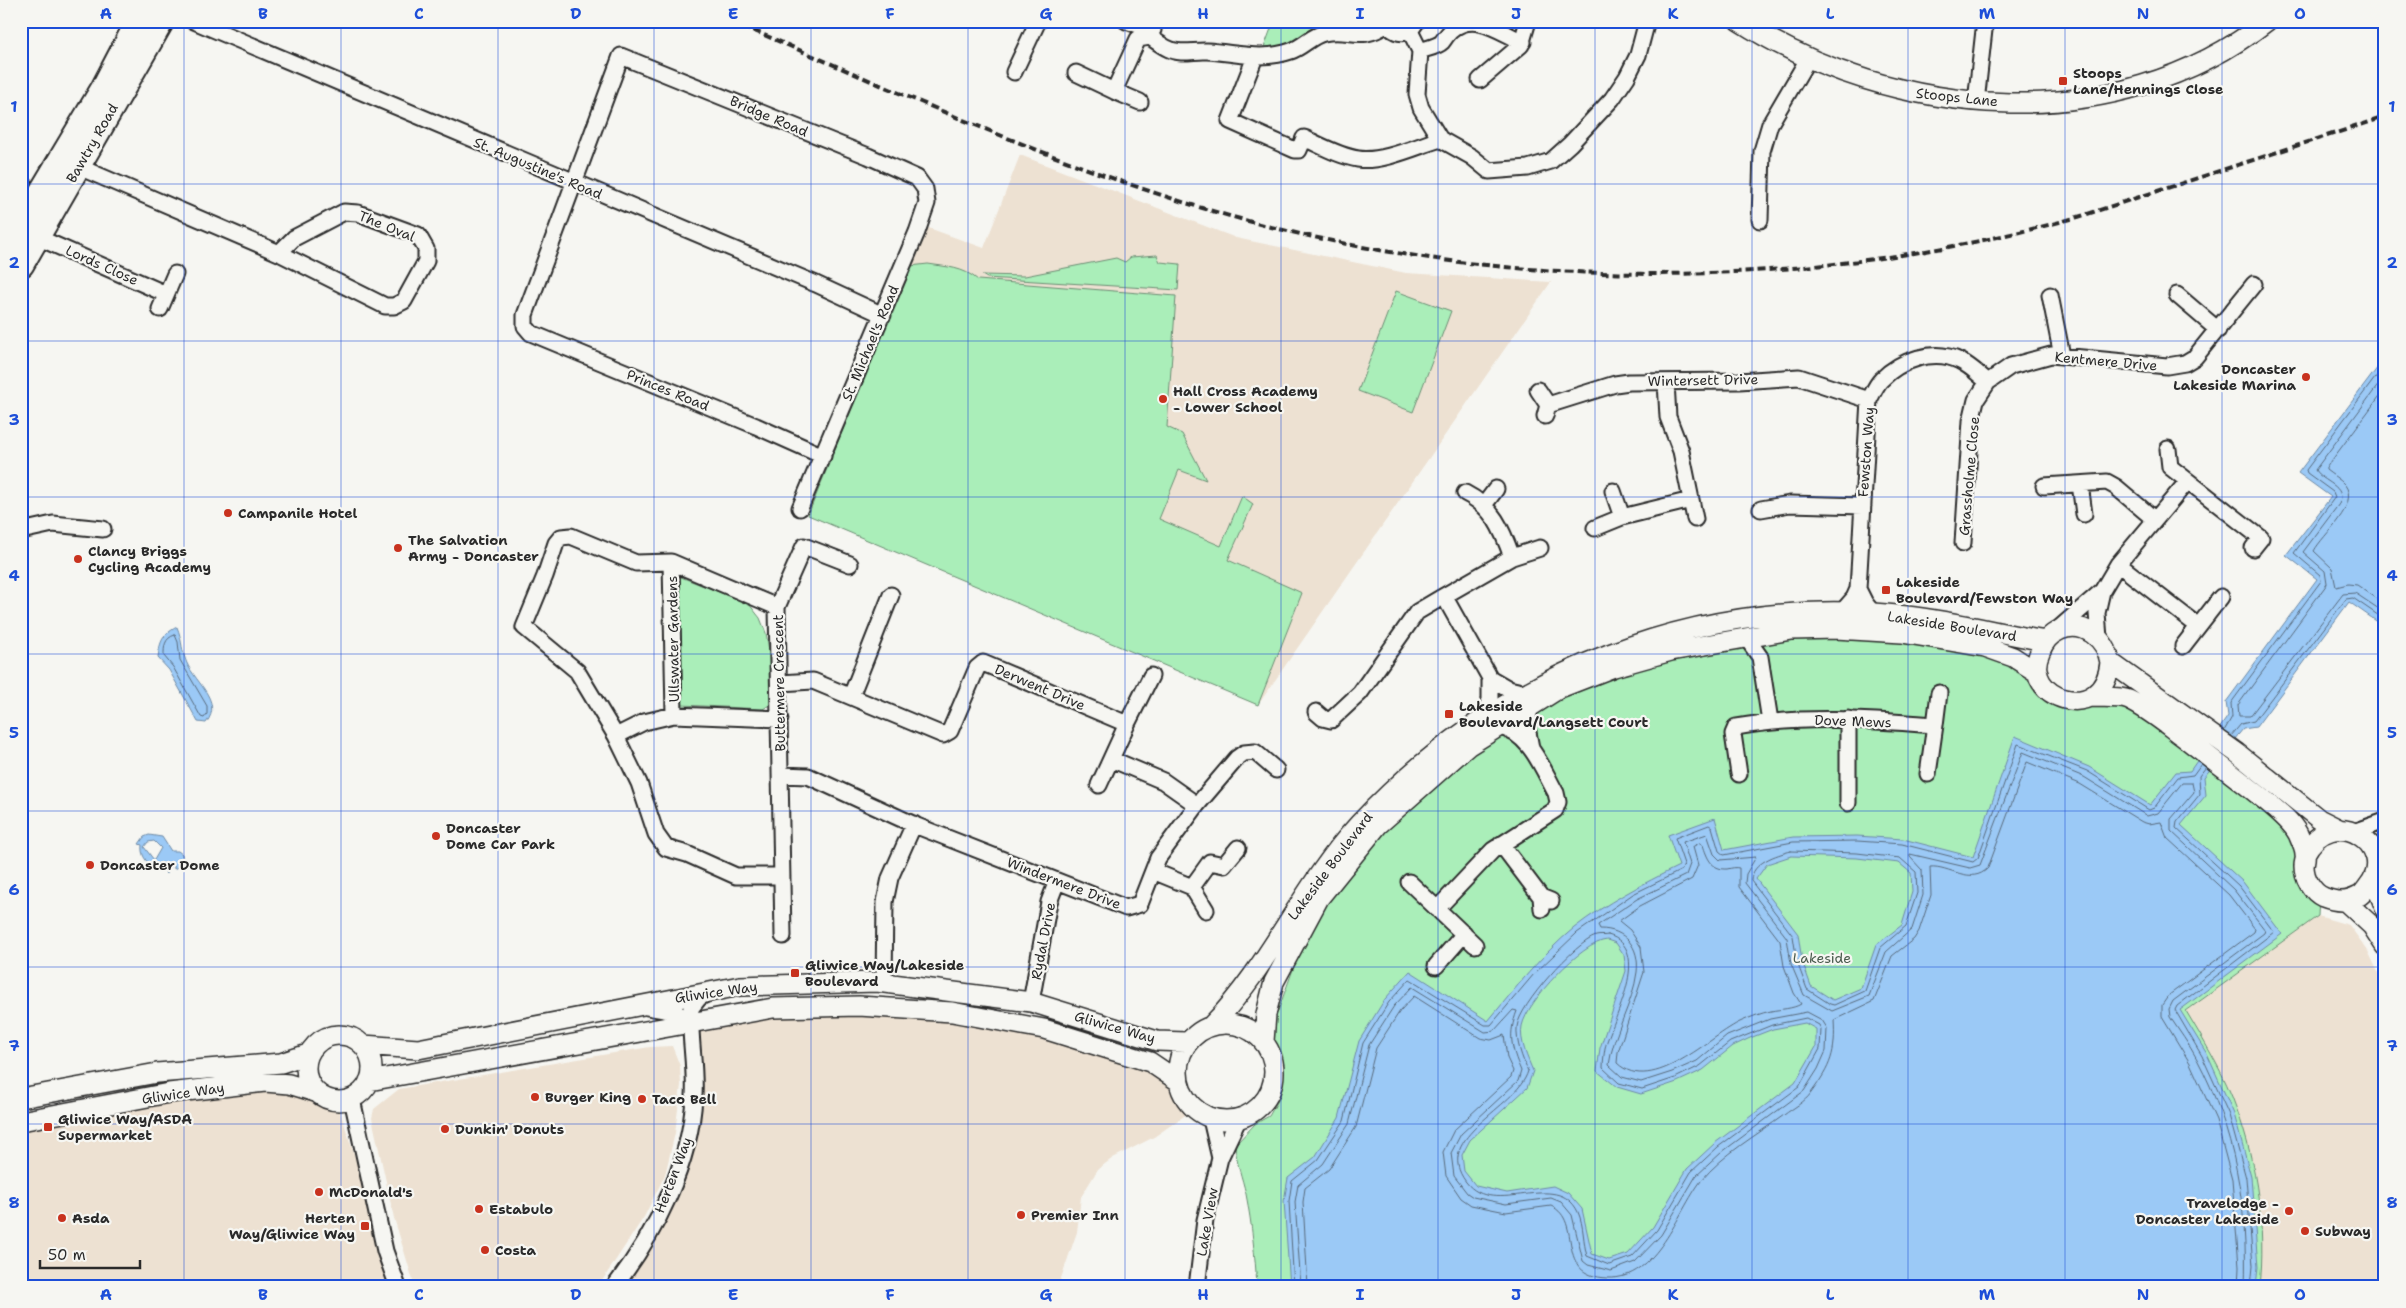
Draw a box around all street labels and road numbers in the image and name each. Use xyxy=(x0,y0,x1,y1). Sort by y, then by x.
street label: Stoops Lane xyxy=(1915,84,1999,110)
street label: Bridge Road xyxy=(727,91,811,141)
street label: Bawtry Road xyxy=(62,100,122,186)
street label: St. Augustine's Road xyxy=(471,133,605,203)
street label: The Oval xyxy=(356,206,419,246)
street label: Lords Close xyxy=(63,241,141,289)
street label: St. Michael's Road xyxy=(837,282,903,404)
street label: Kentmere Drive xyxy=(2054,348,2158,374)
street label: Princes Road xyxy=(624,365,712,415)
street label: Wintersett Drive xyxy=(1648,370,1759,390)
street label: Fewston Way xyxy=(1854,406,1878,498)
street label: Grassholme Close xyxy=(1955,416,1983,536)
street label: Ullswater Gardens xyxy=(663,575,683,702)
street label: Lakeside Boulevard xyxy=(1886,607,2018,645)
street label: Buttermere Crescent xyxy=(769,614,789,752)
street label: Derwent Drive xyxy=(992,660,1088,714)
street label: Dove Mews xyxy=(1814,711,1892,731)
street label: Lakeside Boulevard xyxy=(1284,808,1377,924)
street label: Windermere Drive xyxy=(1004,853,1124,913)
street label: Rydal Drive xyxy=(1027,901,1059,981)
street label: Gliwice Way xyxy=(673,977,759,1007)
street label: Gliwice Way xyxy=(1072,1007,1158,1047)
street label: Gliwice Way xyxy=(140,1078,226,1108)
street label: Herten Way xyxy=(650,1134,696,1216)
street label: Lake View xyxy=(1192,1186,1222,1258)

